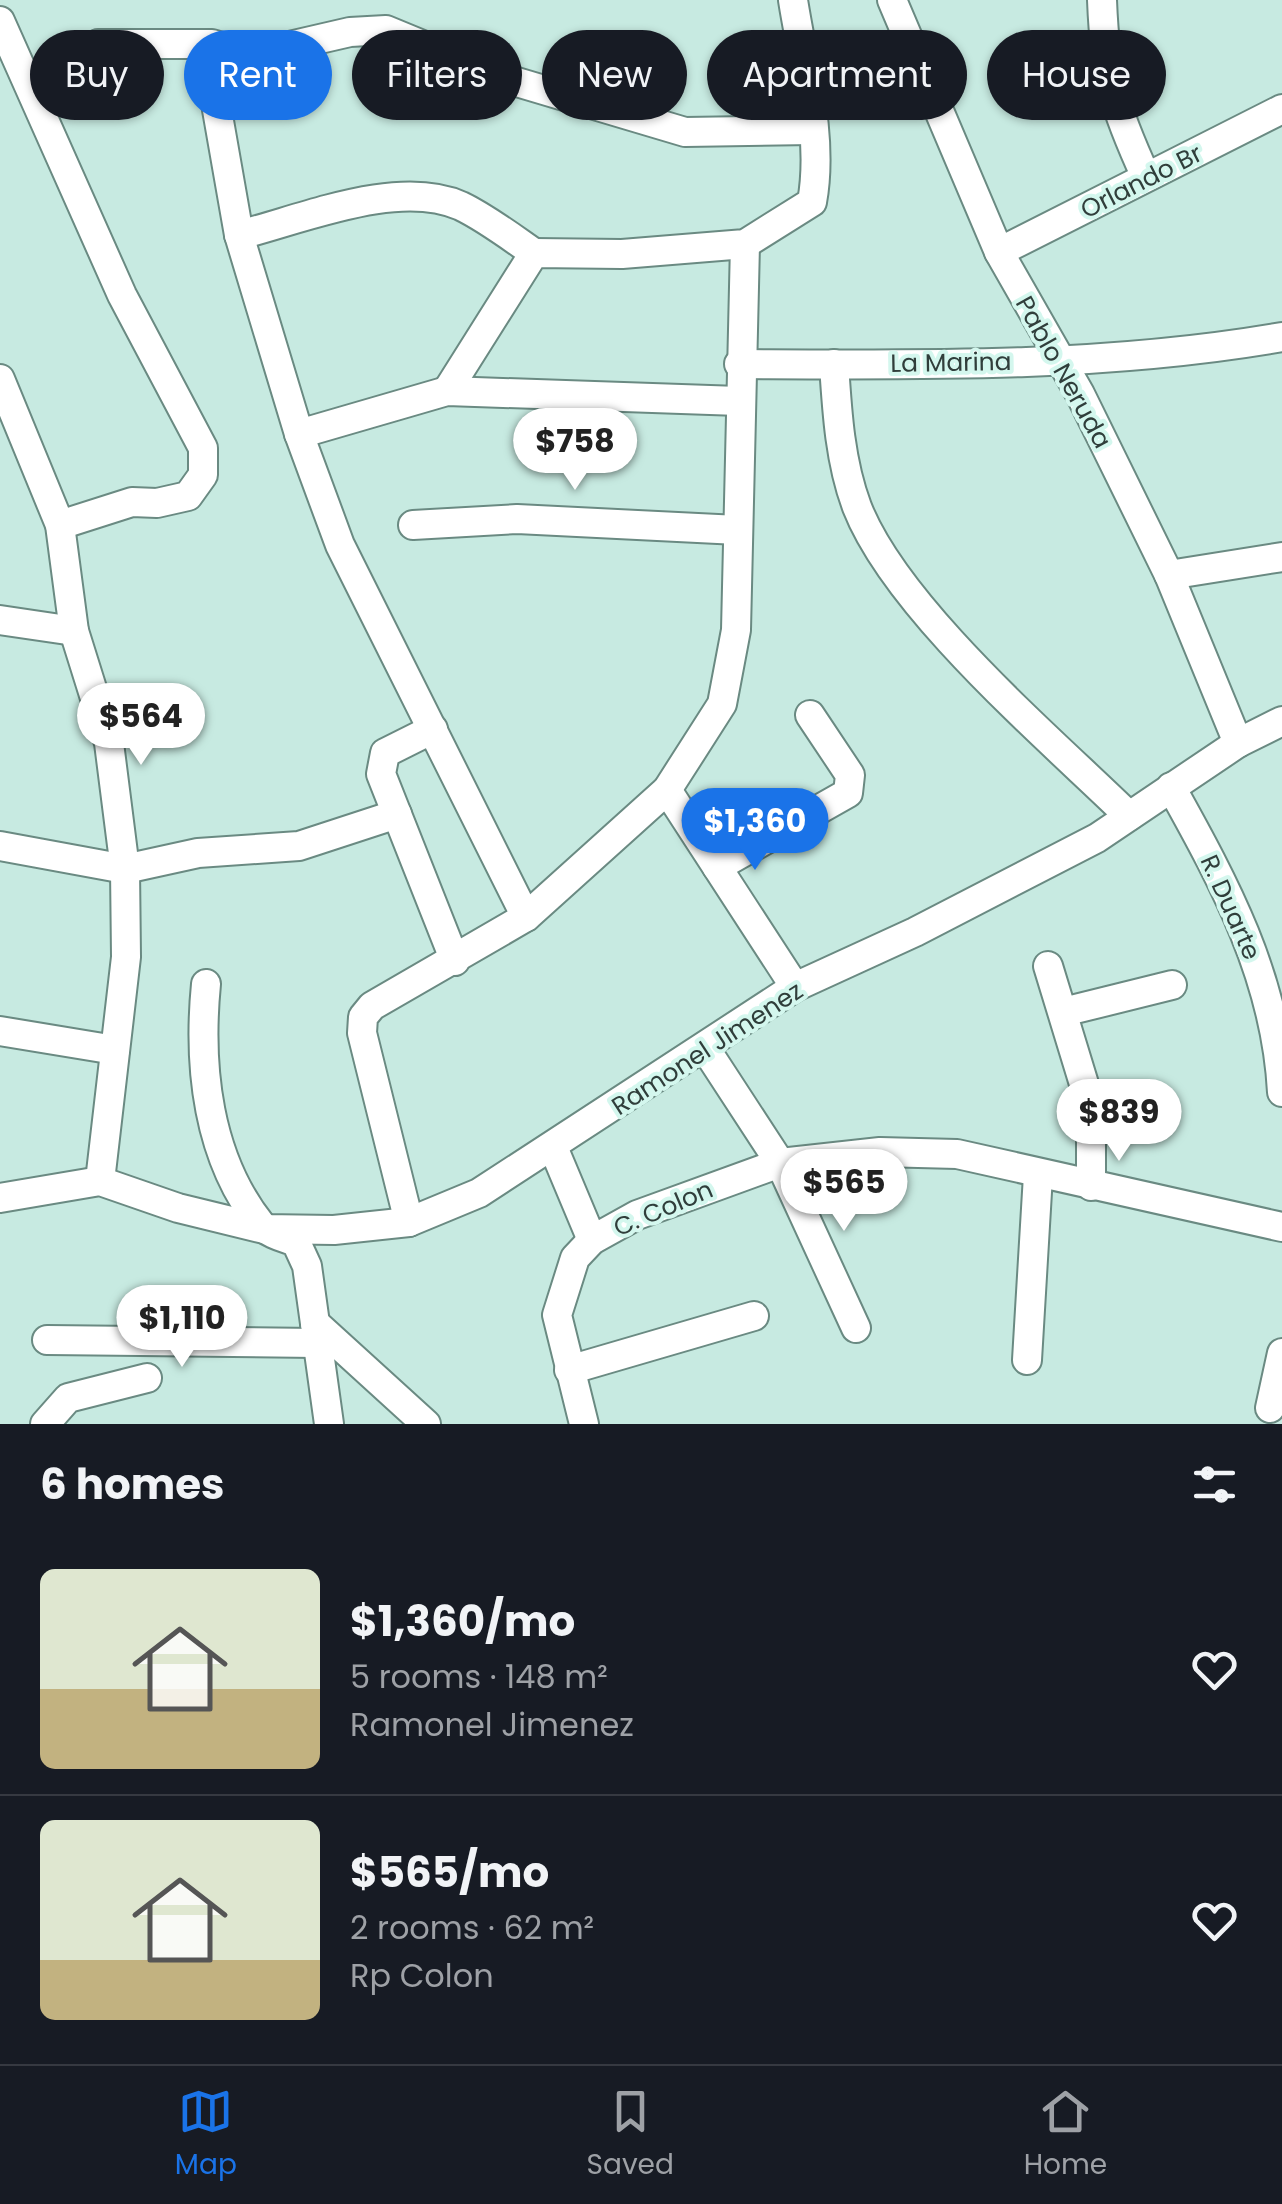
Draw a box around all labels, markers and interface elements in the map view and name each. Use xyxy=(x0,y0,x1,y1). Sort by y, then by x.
chip: Buy xyxy=(30,30,164,120)
chip: Rent xyxy=(184,30,332,120)
chip: Filters xyxy=(352,30,522,120)
chip: New xyxy=(542,30,687,120)
chip: Apartment xyxy=(707,30,967,120)
chip: House xyxy=(987,30,1166,120)
street label: Orlando Br xyxy=(1074,136,1208,227)
street label: Pablo Neruda xyxy=(1007,290,1120,455)
street label: La Marina xyxy=(890,344,1012,381)
pin: $758 xyxy=(516,408,634,493)
text: $758 xyxy=(535,418,615,463)
pin: $564 xyxy=(82,683,200,768)
text: $564 xyxy=(99,693,183,738)
pin: $1,360 xyxy=(674,788,836,873)
text: $1,360 xyxy=(704,798,806,843)
street label: R. Duarte xyxy=(1192,849,1269,965)
street label: Ramonel Jimenez xyxy=(605,973,810,1123)
pin: $839 xyxy=(1060,1079,1178,1164)
text: $839 xyxy=(1079,1089,1159,1134)
pin: $565 xyxy=(785,1149,903,1234)
text: $565 xyxy=(802,1159,886,1204)
street label: C. Colon xyxy=(608,1172,718,1245)
pin: $1,110 xyxy=(101,1285,263,1370)
text: $1,110 xyxy=(138,1295,226,1340)
text: 6 homes xyxy=(40,1455,225,1514)
icon: filters xyxy=(1187,1457,1242,1512)
text: $1,360/mo xyxy=(350,1592,575,1651)
icon: home xyxy=(120,1609,240,1729)
icon: heart xyxy=(1187,1642,1242,1697)
text: 5 rooms · 148 m² xyxy=(350,1654,608,1699)
text: Ramonel Jimenez xyxy=(350,1702,634,1747)
text: $565/mo xyxy=(350,1843,549,1902)
icon: home xyxy=(120,1860,240,1980)
icon: heart xyxy=(1187,1893,1242,1948)
text: 2 rooms · 62 m² xyxy=(350,1905,594,1950)
text: Rp Colon xyxy=(350,1953,494,1998)
tab: Map xyxy=(175,2084,237,2186)
tab: Saved xyxy=(587,2084,674,2186)
tab: Home xyxy=(1024,2084,1107,2186)

